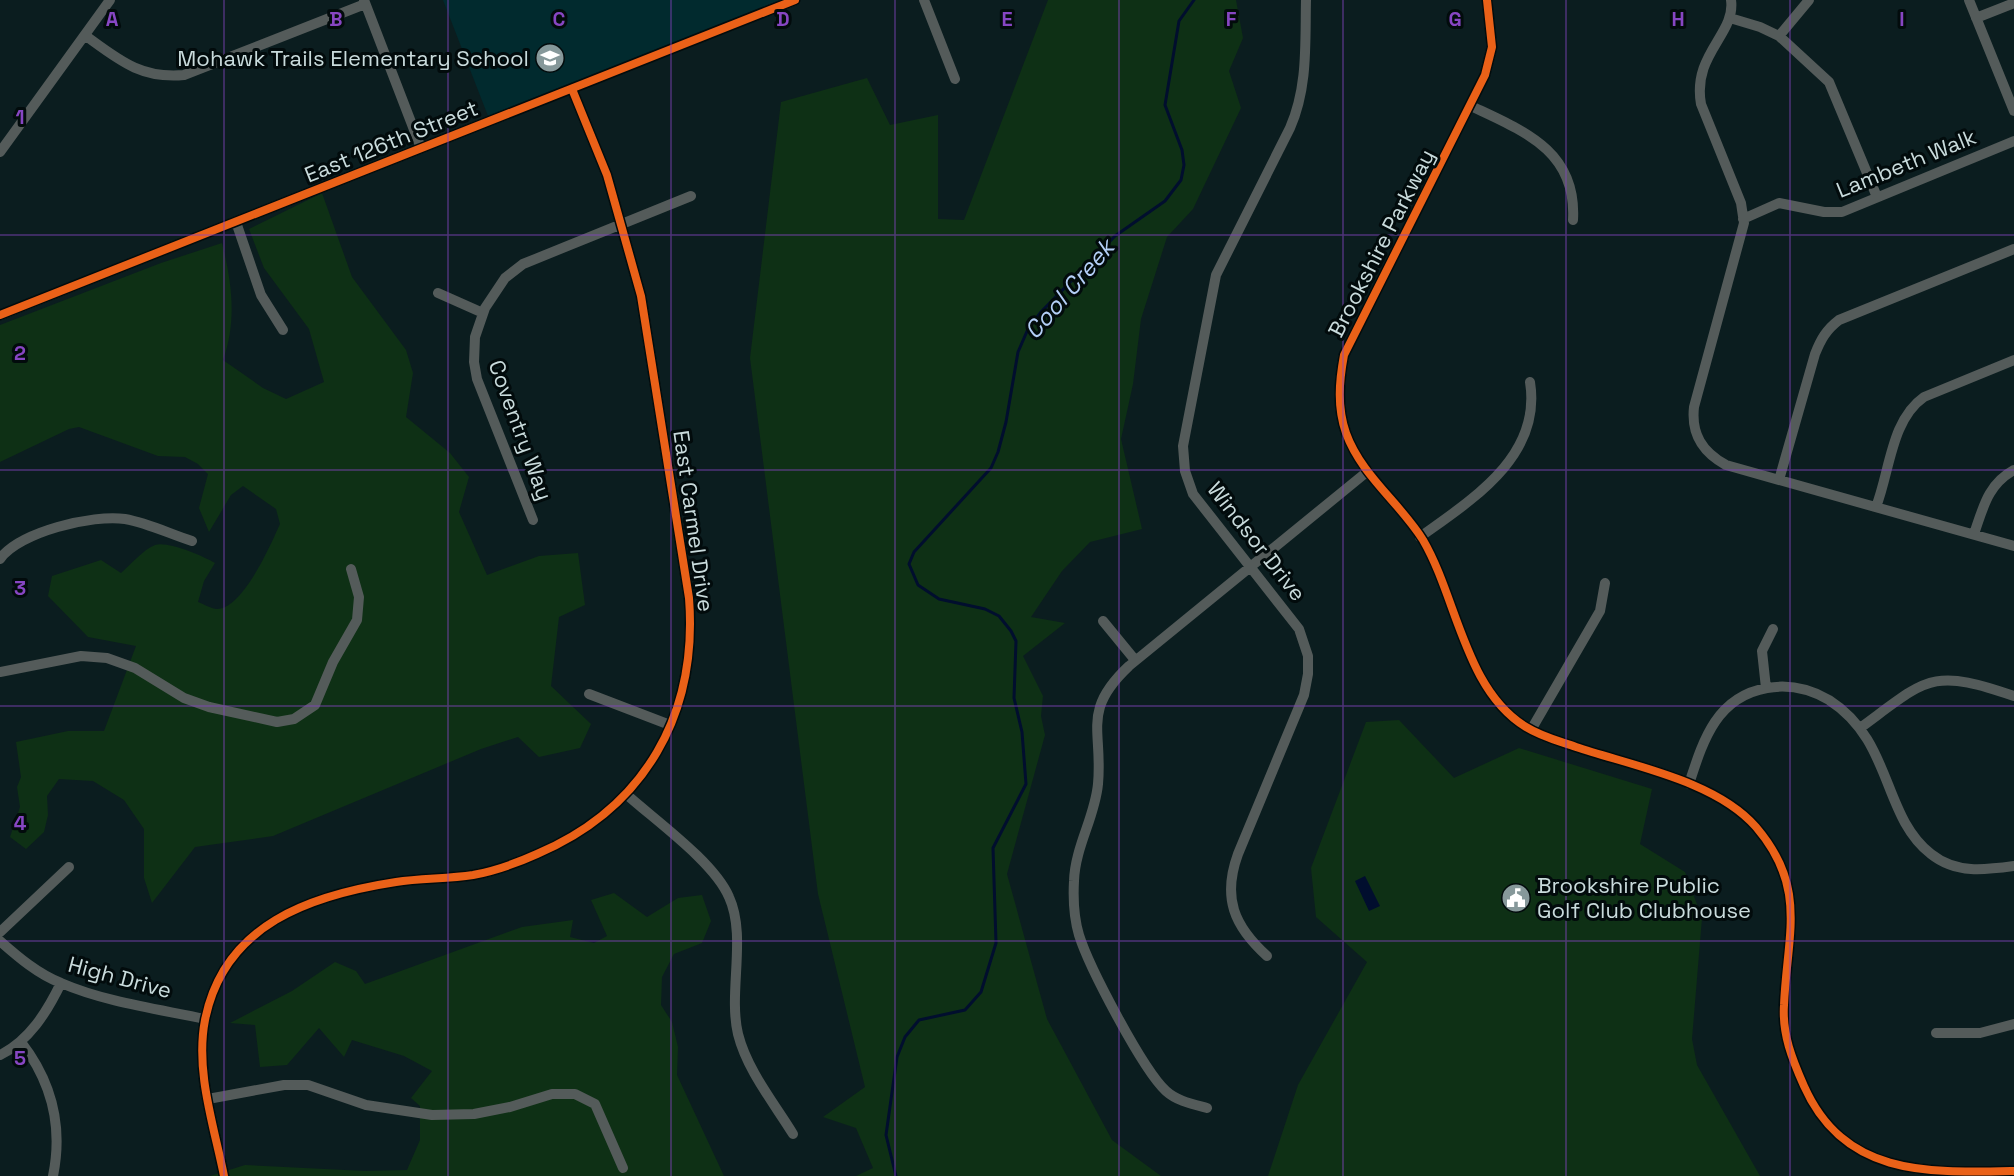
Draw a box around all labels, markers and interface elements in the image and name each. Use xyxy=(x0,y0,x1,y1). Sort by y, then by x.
text: A xyxy=(106,6,119,32)
text: B xyxy=(329,6,343,32)
text: C xyxy=(553,6,566,32)
text: D xyxy=(776,6,790,32)
text: E xyxy=(1001,6,1013,32)
text: F xyxy=(1226,6,1237,32)
text: G xyxy=(1448,6,1462,32)
text: H xyxy=(1671,6,1685,32)
text: I xyxy=(1899,6,1905,32)
school or university icon: Mohawk Trails Elementary School xyxy=(534,42,566,74)
place label: Mohawk Trails Elementary School xyxy=(177,44,529,72)
street label: East 126th Street xyxy=(300,93,482,189)
text: 1 xyxy=(15,104,25,130)
street label: Lambeth Walk xyxy=(1832,122,1980,204)
street label: Brookshire Parkway xyxy=(1321,144,1441,342)
water label: Cool Creek xyxy=(1017,230,1123,345)
text: 2 xyxy=(14,340,26,366)
street label: Coventry Way xyxy=(483,356,559,504)
street label: East Carmel Drive xyxy=(667,429,721,613)
street label: Windsor Drive xyxy=(1202,476,1312,606)
text: 3 xyxy=(14,575,26,601)
text: 4 xyxy=(14,810,27,836)
place label: Brookshire Public Golf Club Clubhouse xyxy=(1537,871,1751,924)
public building icon: Brookshire Public Golf Club Clubhouse xyxy=(1500,882,1532,914)
street label: High Drive xyxy=(65,950,175,1004)
text: 5 xyxy=(14,1045,26,1071)

